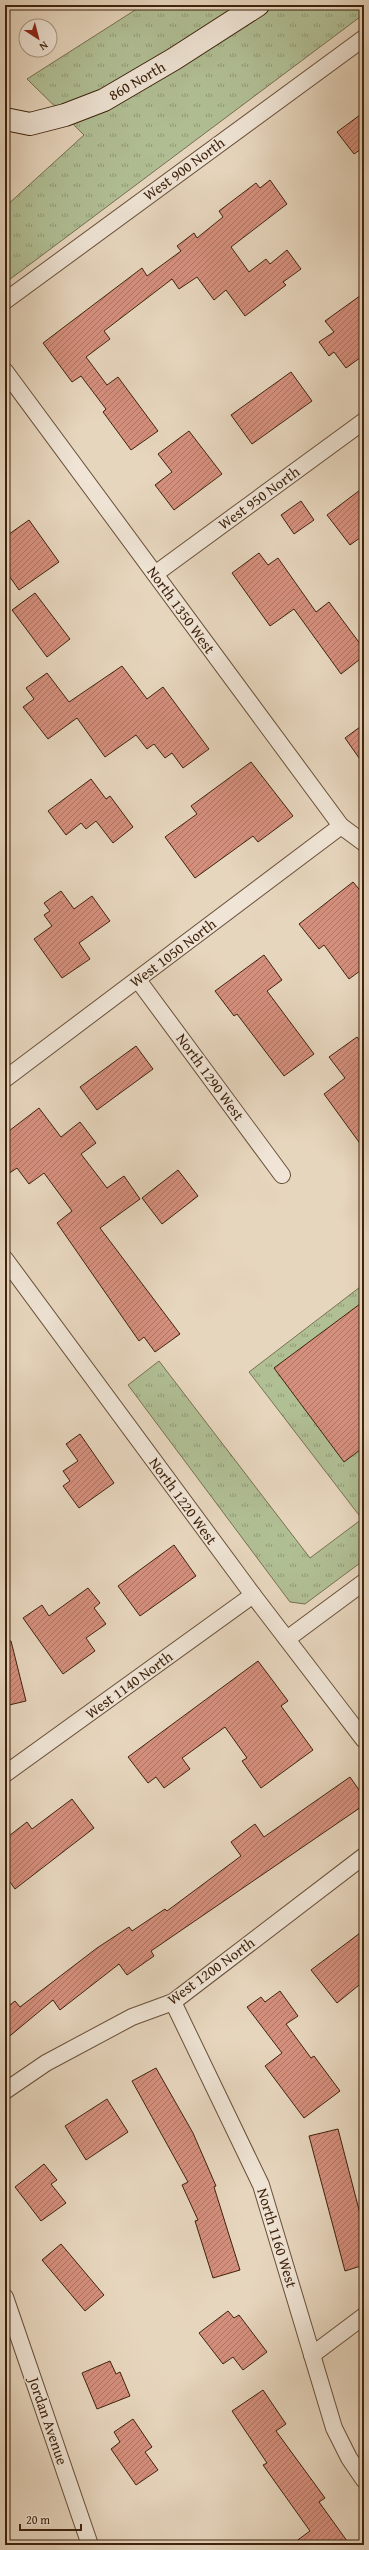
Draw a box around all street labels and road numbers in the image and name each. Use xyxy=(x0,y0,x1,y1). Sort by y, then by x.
street label: 860 North xyxy=(105,56,169,105)
street label: West 900 North xyxy=(139,132,229,205)
street label: West 950 North xyxy=(214,461,304,534)
street label: North 1350 West xyxy=(143,562,221,658)
street label: West 1050 North xyxy=(125,913,221,992)
street label: North 1290 West xyxy=(172,1029,250,1125)
street label: North 1220 West xyxy=(145,1453,223,1549)
street label: West 1140 North xyxy=(81,1645,177,1723)
street label: West 1200 North xyxy=(163,1931,259,2009)
street label: North 1160 West xyxy=(252,2185,303,2291)
street label: Jordan Avenue xyxy=(23,2372,73,2467)

